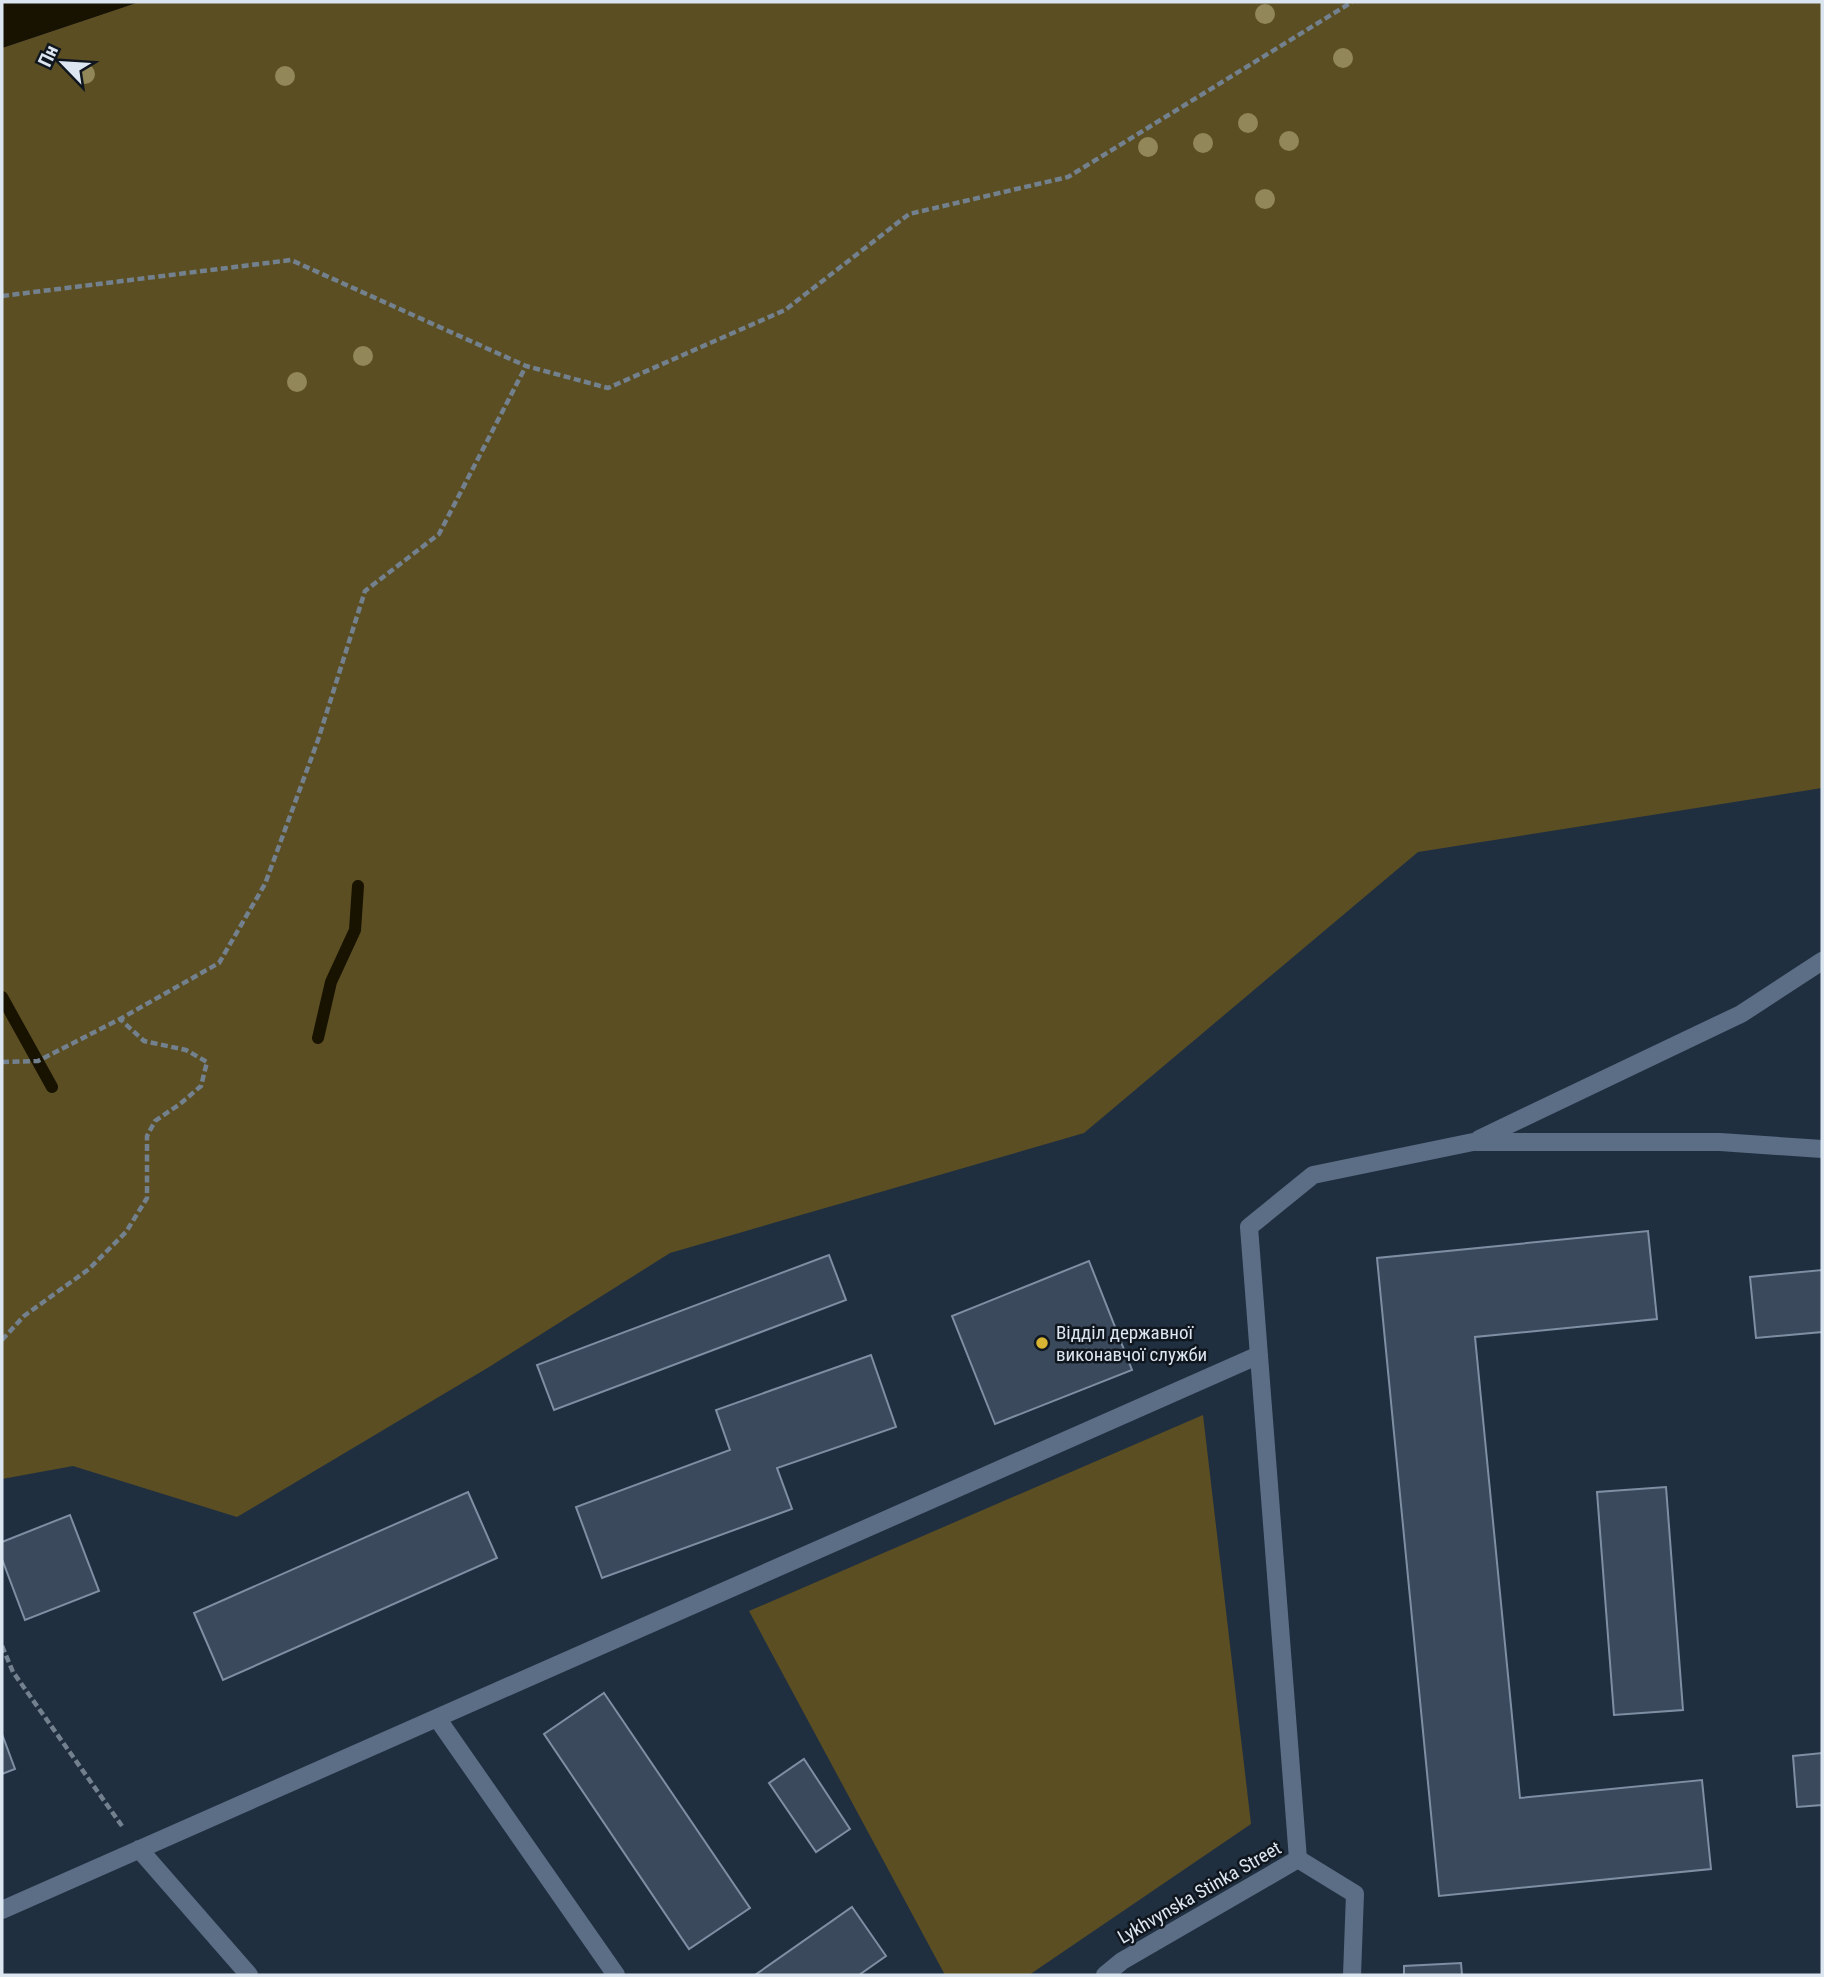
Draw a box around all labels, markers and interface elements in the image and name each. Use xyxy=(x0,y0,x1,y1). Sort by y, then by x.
north arrow xyxy=(28,28,98,98)
text: Пн xyxy=(33,42,63,70)
place label: Відділ державної виконавчої служби xyxy=(1056,1321,1207,1366)
marker: Відділ державної виконавчої служби xyxy=(1034,1335,1050,1351)
street label: Lykhvynska Stinka Street xyxy=(1113,1836,1285,1949)

